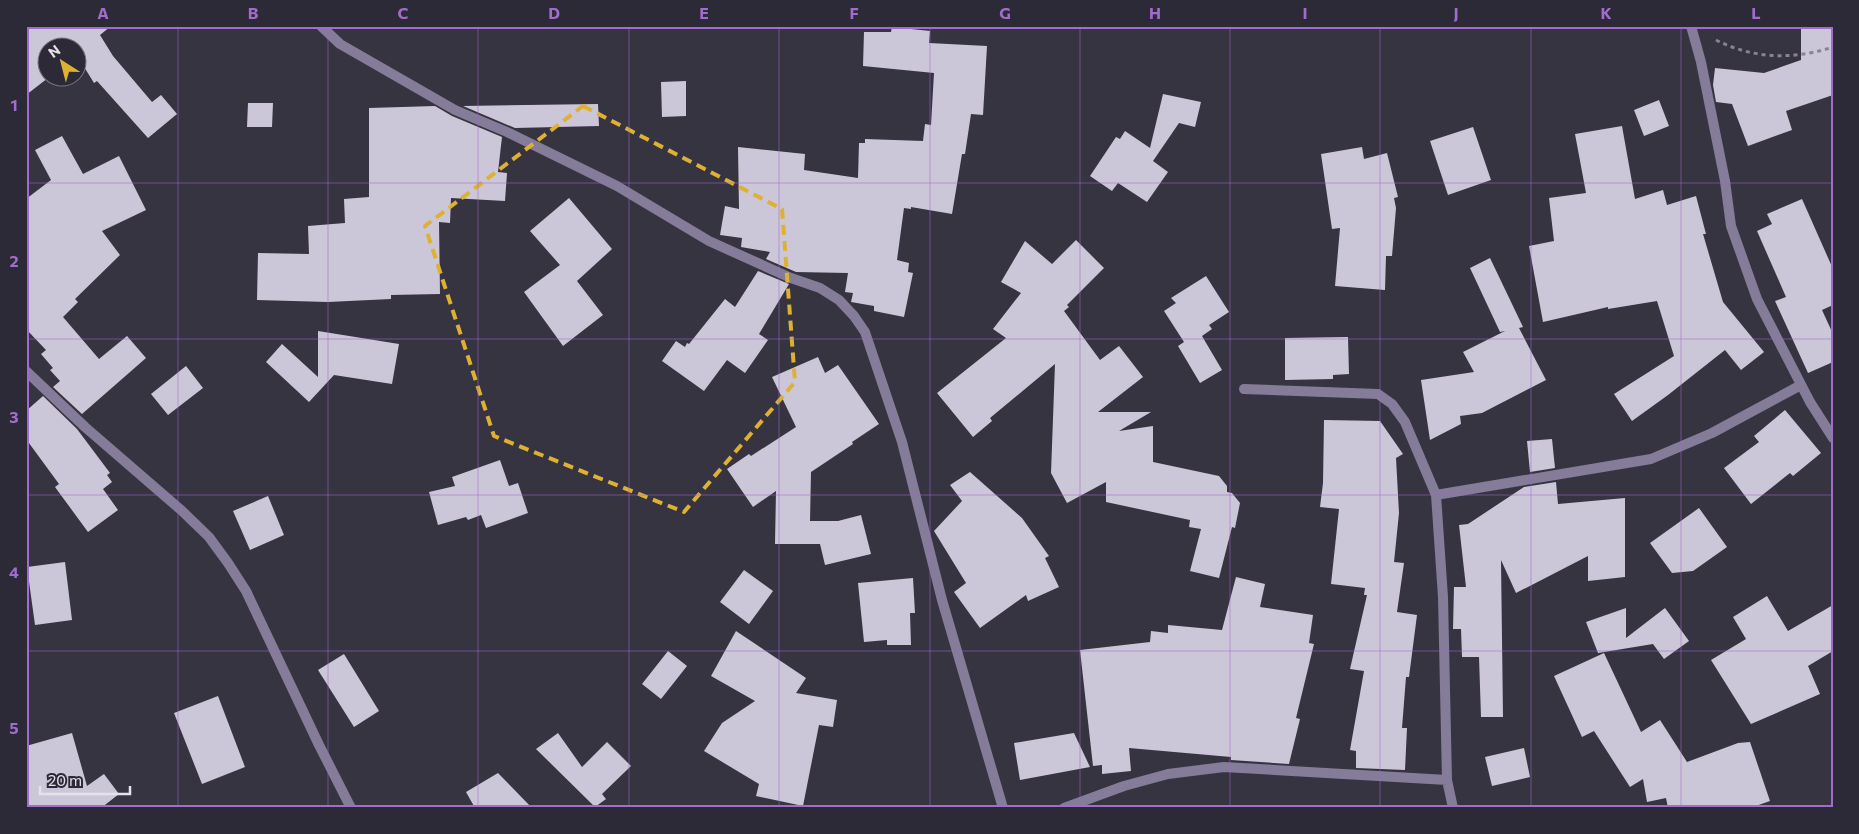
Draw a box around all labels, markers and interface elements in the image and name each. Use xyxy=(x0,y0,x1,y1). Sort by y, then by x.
text: A xyxy=(97,3,109,22)
text: B xyxy=(248,3,259,22)
text: C xyxy=(398,3,409,22)
text: D xyxy=(548,3,560,22)
text: E xyxy=(699,3,709,22)
text: F xyxy=(849,3,859,22)
text: G xyxy=(999,3,1011,22)
text: H xyxy=(1149,3,1161,22)
text: I xyxy=(1302,3,1308,22)
text: J xyxy=(1453,3,1459,22)
text: K xyxy=(1600,3,1612,22)
text: L xyxy=(1751,3,1761,22)
north arrow xyxy=(38,38,88,88)
text: N xyxy=(45,41,63,61)
text: 1 xyxy=(10,95,18,114)
text: 2 xyxy=(9,251,19,270)
text: 3 xyxy=(9,407,19,426)
text: 4 xyxy=(9,562,19,581)
text: 5 xyxy=(9,718,19,737)
scale bar xyxy=(40,764,130,796)
text: 20 m xyxy=(48,771,82,789)

